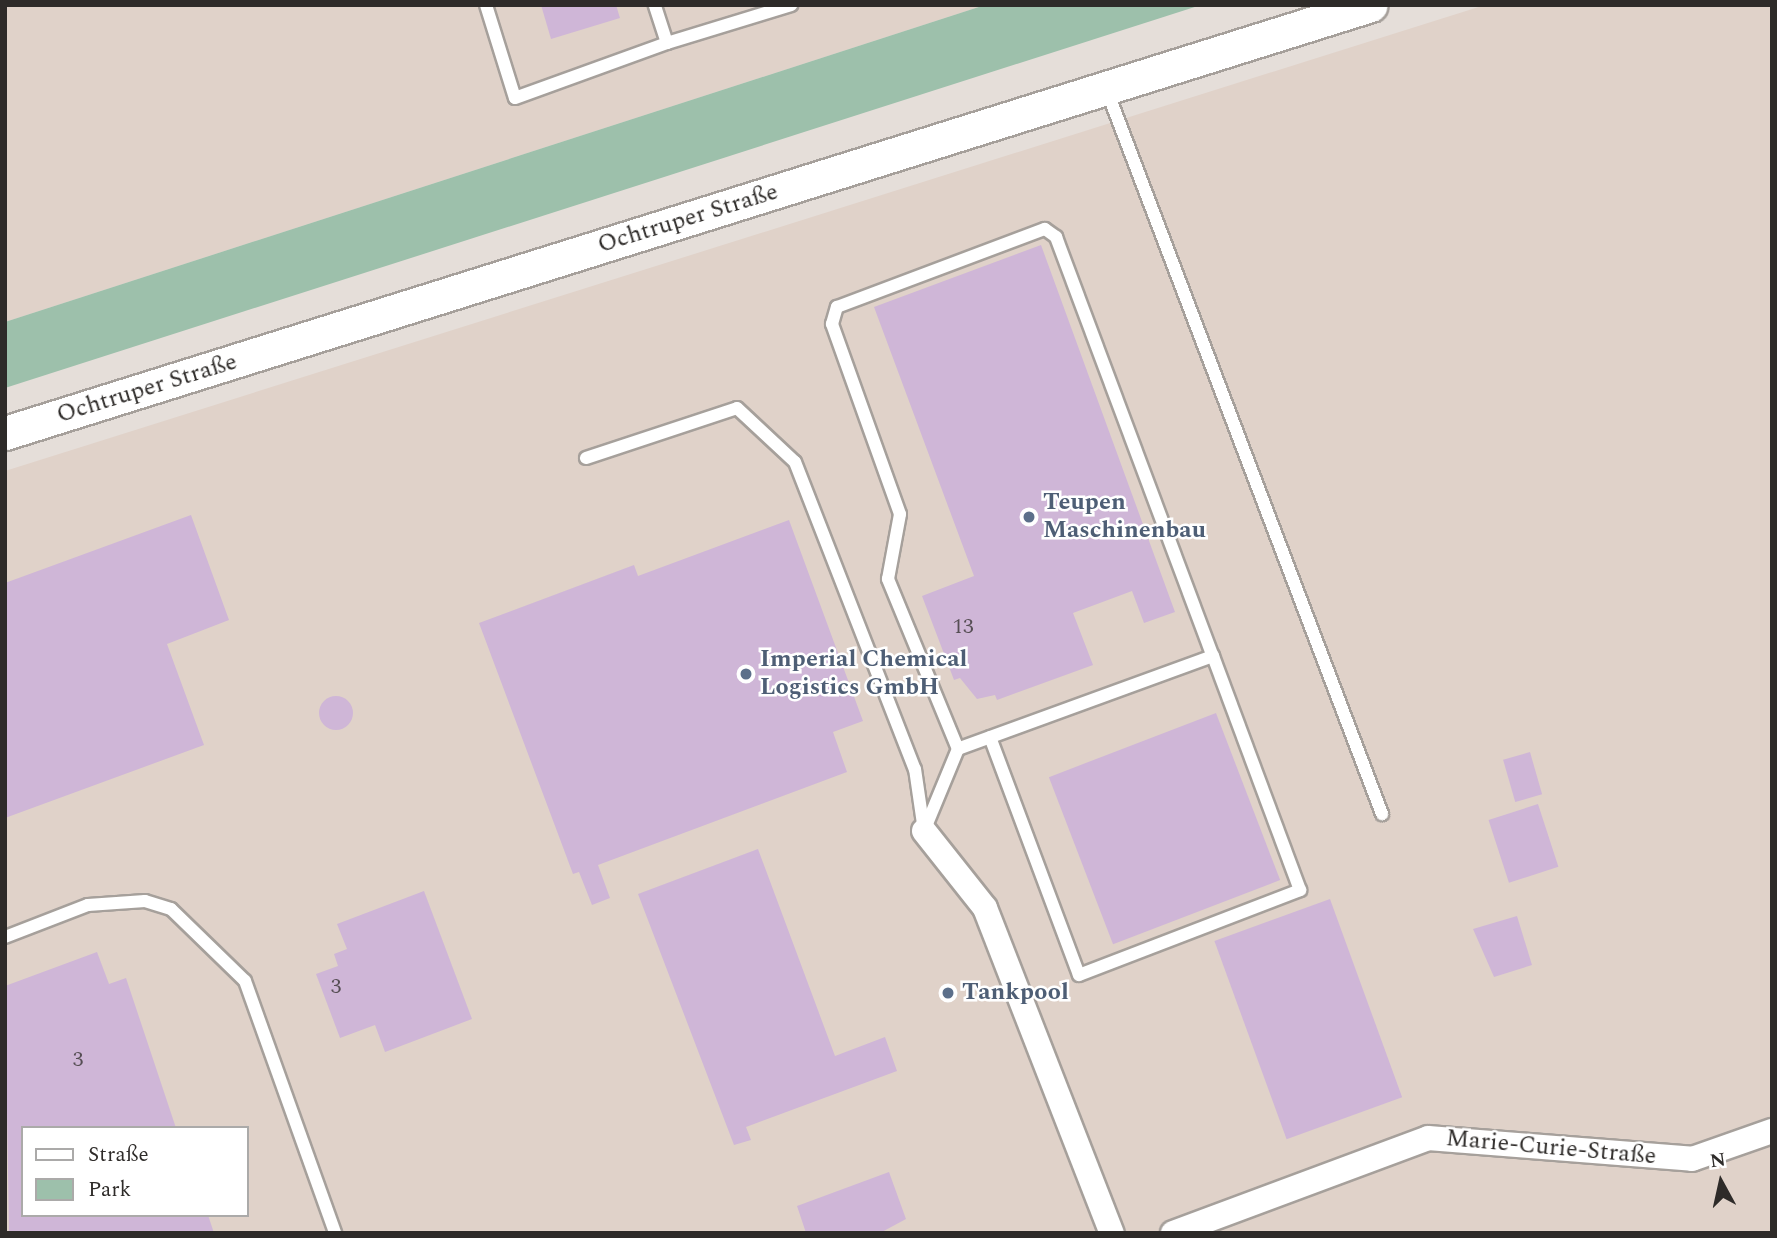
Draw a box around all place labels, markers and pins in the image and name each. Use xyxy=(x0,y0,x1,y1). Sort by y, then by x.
place label: Teupen Maschinenbau xyxy=(1043,489,1206,545)
marker: Teupen Maschinenbau xyxy=(1021,509,1037,525)
place label: Imperial Chemical Logistics GmbH xyxy=(760,646,967,702)
marker: Imperial Chemical Logistics GmbH xyxy=(738,666,754,682)
place label: Tankpool xyxy=(962,979,1069,1007)
marker: Tankpool xyxy=(940,985,956,1001)

